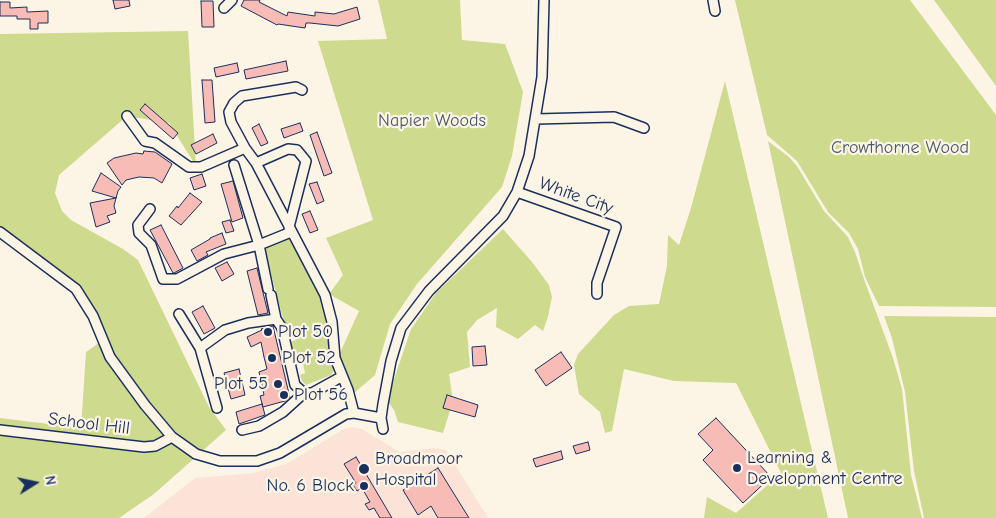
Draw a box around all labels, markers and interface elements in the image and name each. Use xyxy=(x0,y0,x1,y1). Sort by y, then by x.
park label: Napier Woods xyxy=(378,110,486,132)
park label: Crowthorne Wood xyxy=(831,137,969,159)
street label: White City xyxy=(536,173,616,219)
place label: Plot 50 xyxy=(278,321,333,343)
marker: Plot 50 xyxy=(262,326,274,338)
place label: Plot 52 xyxy=(282,347,336,369)
marker: Plot 52 xyxy=(266,352,278,364)
place label: Plot 55 xyxy=(214,373,268,395)
marker: Plot 55 xyxy=(272,378,284,390)
place label: Plot 56 xyxy=(294,384,348,406)
marker: Plot 56 xyxy=(278,389,290,401)
street label: School Hill xyxy=(47,408,131,440)
place label: Learning & Development Centre xyxy=(747,447,903,489)
place label: Broadmoor Hospital xyxy=(375,448,462,490)
north arrow xyxy=(10,458,60,508)
marker: Broadmoor Hospital xyxy=(357,462,371,476)
marker: Learning & Development Centre xyxy=(731,462,743,474)
text: N xyxy=(41,474,59,486)
place label: No. 6 Block xyxy=(267,475,354,497)
marker: No. 6 Block xyxy=(358,480,370,492)

